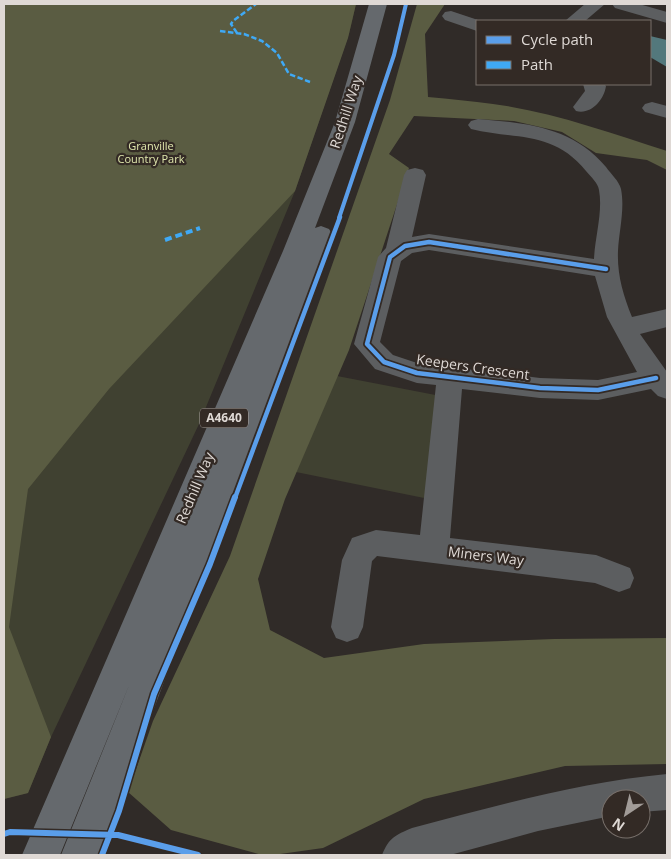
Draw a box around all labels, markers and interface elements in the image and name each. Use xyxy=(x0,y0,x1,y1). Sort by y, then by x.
legend xyxy=(476,20,651,85)
text: Cycle path xyxy=(521,29,593,49)
text: Path xyxy=(521,54,553,74)
street label: Redhill Way xyxy=(325,72,367,151)
park label: Granville Country Park xyxy=(118,138,185,166)
street label: Keepers Crescent xyxy=(415,349,531,384)
road number: A4640 xyxy=(200,408,248,428)
street label: Redhill Way xyxy=(171,448,218,526)
street label: Miners Way xyxy=(447,541,526,570)
north arrow xyxy=(601,789,651,839)
text: N xyxy=(608,814,628,836)

